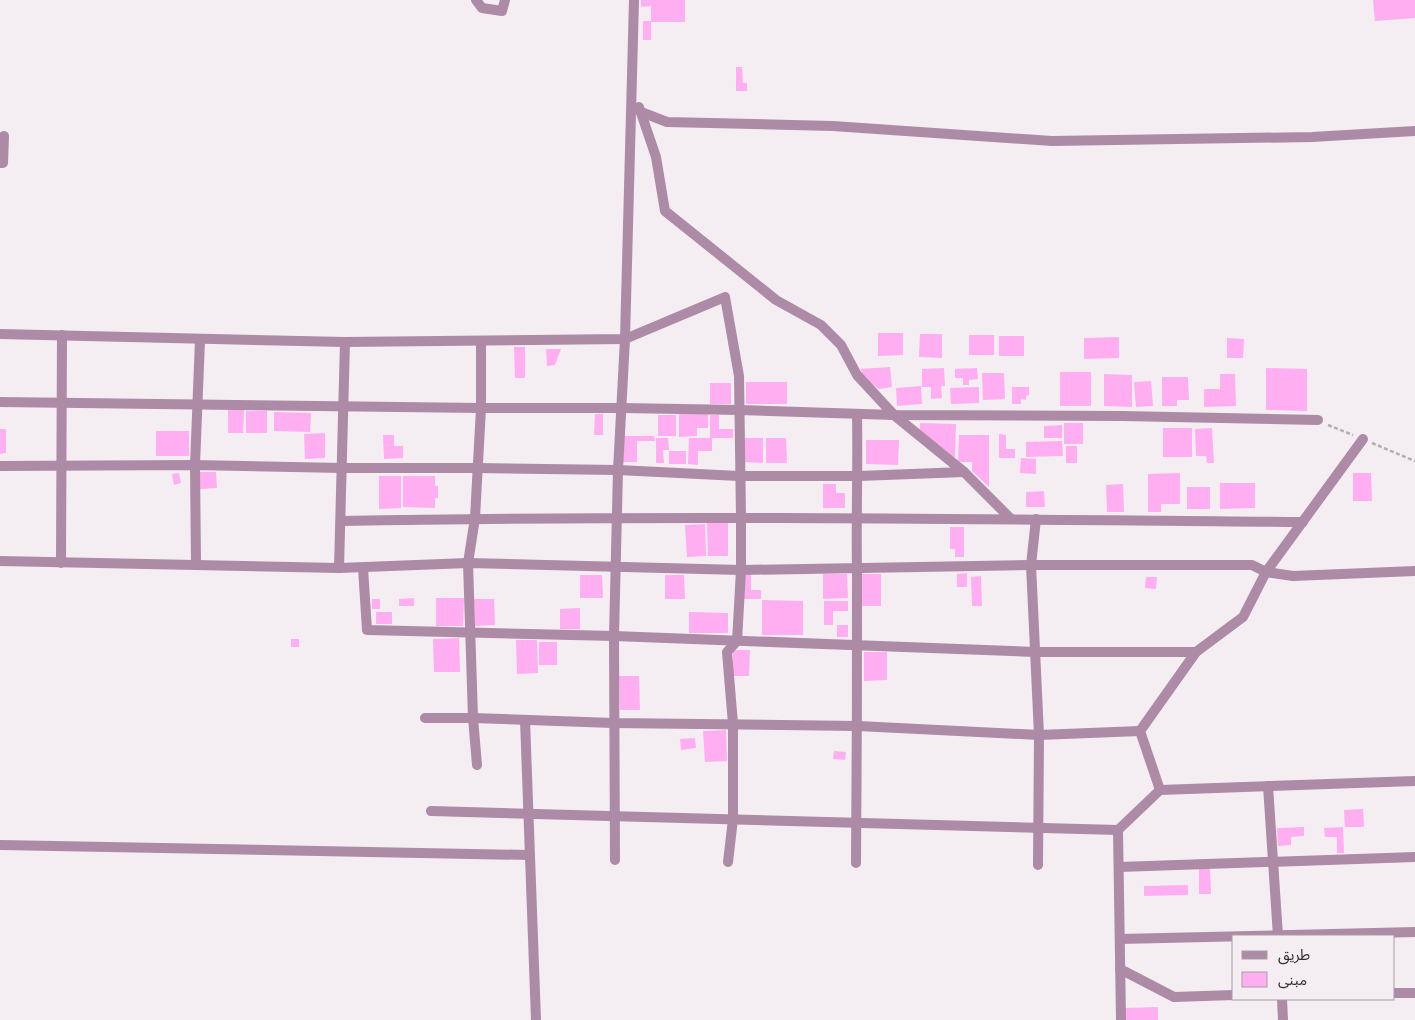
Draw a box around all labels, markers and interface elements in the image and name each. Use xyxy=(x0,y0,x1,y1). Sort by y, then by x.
legend xyxy=(1232,935,1395,1000)
text: طريق xyxy=(1278,945,1310,965)
text: مبنى xyxy=(1278,970,1307,989)

